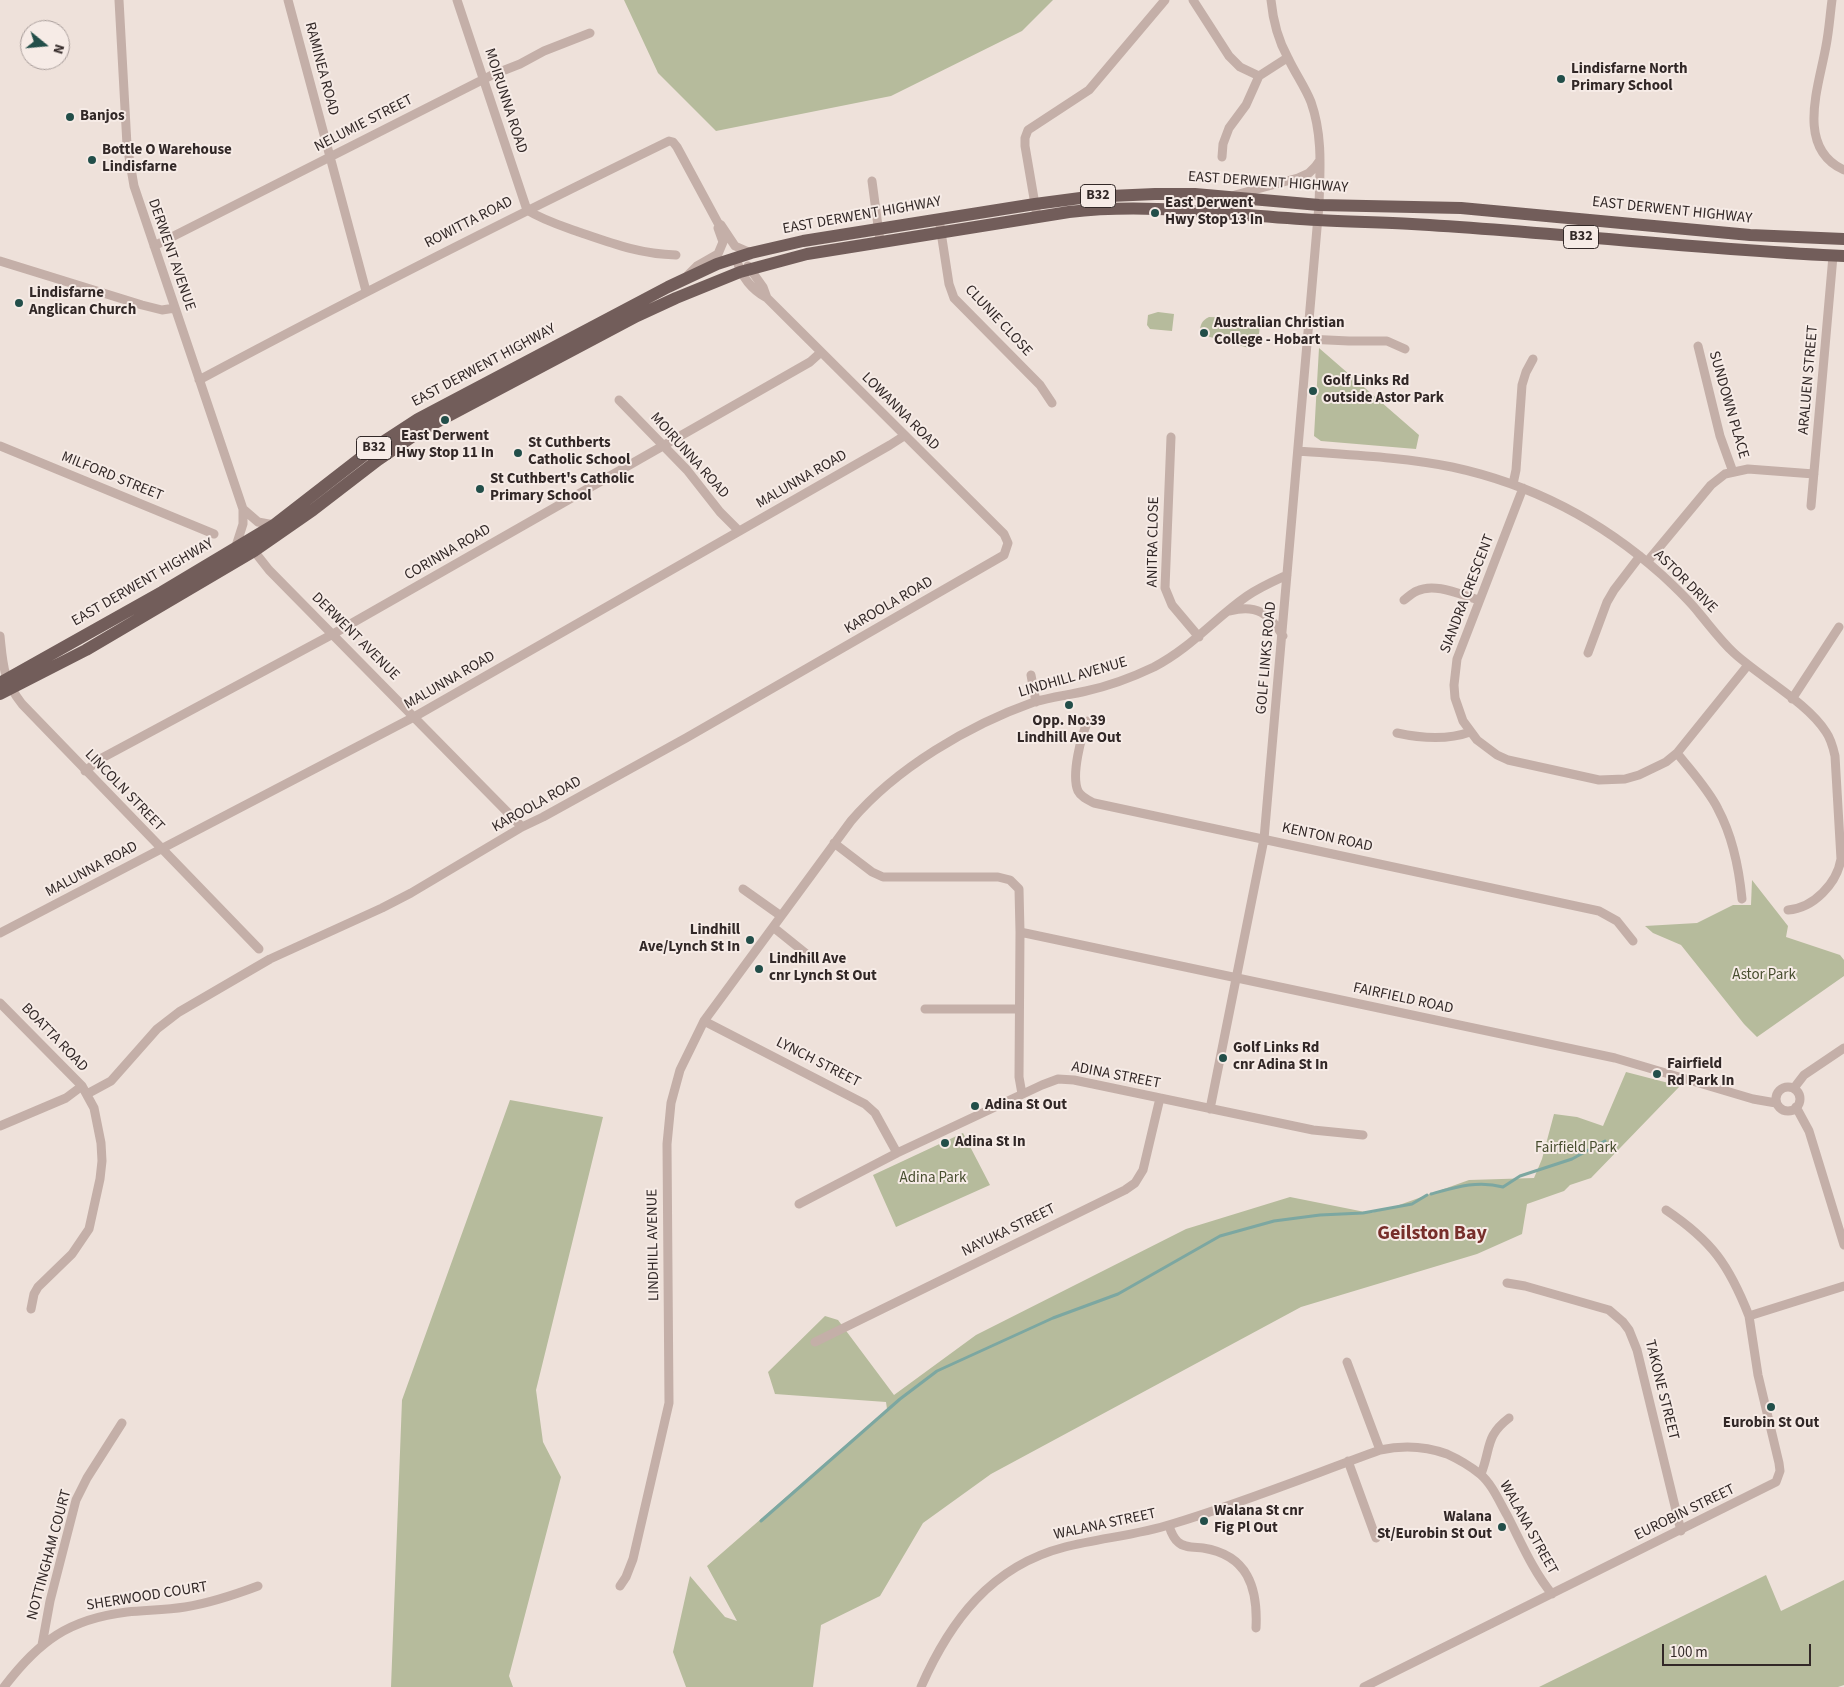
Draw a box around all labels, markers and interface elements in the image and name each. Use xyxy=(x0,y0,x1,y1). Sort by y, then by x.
north arrow xyxy=(20,20,70,70)
street label: RAMINEA ROAD xyxy=(300,20,342,118)
text: N xyxy=(47,42,69,56)
street label: MOIRUNNA ROAD xyxy=(480,46,530,156)
place label: Lindisfarne North Primary School xyxy=(1571,61,1687,96)
marker: Lindisfarne North Primary School xyxy=(1555,73,1567,85)
street label: NELUMIE STREET xyxy=(312,91,416,157)
place label: Banjos xyxy=(80,108,125,126)
marker: Banjos xyxy=(64,111,76,123)
place label: Bottle O Warehouse Lindisfarne xyxy=(102,142,232,177)
marker: Bottle O Warehouse Lindisfarne xyxy=(86,154,98,166)
street label: EAST DERWENT HIGHWAY xyxy=(1187,168,1349,198)
road number: B32 xyxy=(1080,185,1116,208)
street label: ROWITTA ROAD xyxy=(422,193,516,253)
street label: EAST DERWENT HIGHWAY xyxy=(781,193,943,239)
street label: EAST DERWENT HIGHWAY xyxy=(1591,194,1753,228)
place label: East Derwent Hwy Stop 13 In xyxy=(1165,195,1263,230)
street label: DERWENT AVENUE xyxy=(143,197,199,313)
marker: East Derwent Hwy Stop 13 In xyxy=(1149,207,1161,219)
road number: B32 xyxy=(1564,226,1598,248)
street label: CLUNIE CLOSE xyxy=(960,282,1036,360)
place label: Lindisfarne Anglican Church xyxy=(29,285,136,320)
marker: Lindisfarne Anglican Church xyxy=(13,297,25,309)
place label: Australian Christian College - Hobart xyxy=(1214,315,1345,350)
street label: EAST DERWENT HIGHWAY xyxy=(409,320,559,412)
street label: ARALUEN STREET xyxy=(1795,324,1823,436)
marker: Australian Christian College - Hobart xyxy=(1198,327,1210,339)
street label: SUNDOWN PLACE xyxy=(1704,349,1752,461)
street label: LOWANNA ROAD xyxy=(857,369,943,455)
place label: Golf Links Rd outside Astor Park xyxy=(1323,373,1444,408)
marker: Golf Links Rd outside Astor Park xyxy=(1307,385,1319,397)
street label: MOIRUNNA ROAD xyxy=(646,409,732,503)
marker: East Derwent Hwy Stop 11 In xyxy=(439,414,451,426)
place label: East Derwent Hwy Stop 11 In xyxy=(396,428,494,463)
place label: St Cuthberts Catholic School xyxy=(528,435,630,470)
road number: B32 xyxy=(356,436,392,459)
marker: St Cuthberts Catholic School xyxy=(512,447,524,459)
street label: MALUNNA ROAD xyxy=(753,447,851,513)
street label: MILFORD STREET xyxy=(58,448,166,506)
place label: St Cuthbert's Catholic Primary School xyxy=(490,471,634,506)
marker: St Cuthbert's Catholic Primary School xyxy=(474,483,486,495)
street label: ANITRA CLOSE xyxy=(1144,496,1164,588)
street label: CORINNA ROAD xyxy=(402,521,494,585)
street label: SIANDRA CRESCENT xyxy=(1437,532,1499,656)
street label: EAST DERWENT HIGHWAY xyxy=(69,535,217,631)
street label: ASTOR DRIVE xyxy=(1650,547,1720,617)
street label: KAROOLA ROAD xyxy=(841,573,937,639)
street label: DERWENT AVENUE xyxy=(307,589,403,685)
street label: GOLF LINKS ROAD xyxy=(1253,601,1281,715)
street label: MALUNNA ROAD xyxy=(401,648,499,714)
street label: LINDHILL AVENUE xyxy=(1017,654,1129,702)
marker: Opp. No.39 Lindhill Ave Out xyxy=(1063,699,1075,711)
place label: Opp. No.39 Lindhill Ave Out xyxy=(1017,713,1121,748)
street label: LINCOLN STREET xyxy=(80,746,168,836)
street label: KAROOLA ROAD xyxy=(489,773,585,837)
street label: KENTON ROAD xyxy=(1280,820,1374,856)
street label: MALUNNA ROAD xyxy=(43,838,141,902)
place label: Lindhill Ave/Lynch St In xyxy=(639,922,740,957)
marker: Lindhill Ave/Lynch St In xyxy=(744,934,756,946)
place label: Lindhill Ave cnr Lynch St Out xyxy=(769,951,877,986)
marker: Lindhill Ave cnr Lynch St Out xyxy=(753,963,765,975)
park label: Astor Park xyxy=(1732,967,1796,985)
street label: FAIRFIELD ROAD xyxy=(1351,980,1455,1018)
street label: BOATTA ROAD xyxy=(17,1000,91,1076)
street label: LYNCH STREET xyxy=(773,1034,863,1092)
place label: Golf Links Rd cnr Adina St In xyxy=(1233,1040,1328,1075)
marker: Golf Links Rd cnr Adina St In xyxy=(1217,1052,1229,1064)
place label: Fairfield Rd Park In xyxy=(1667,1056,1734,1091)
street label: ADINA STREET xyxy=(1070,1059,1162,1093)
marker: Fairfield Rd Park In xyxy=(1651,1068,1663,1080)
place label: Adina St Out xyxy=(985,1097,1067,1115)
marker: Adina St Out xyxy=(969,1100,981,1112)
place label: Adina St In xyxy=(955,1134,1026,1152)
marker: Adina St In xyxy=(939,1137,951,1149)
park label: Fairfield Park xyxy=(1535,1140,1617,1158)
park label: Adina Park xyxy=(900,1170,966,1188)
street label: LINDHILL AVENUE xyxy=(644,1189,664,1301)
street label: NAYUKA STREET xyxy=(959,1201,1059,1261)
district label: Geilston Bay xyxy=(1377,1223,1487,1247)
street label: TAKONE STREET xyxy=(1640,1338,1682,1442)
marker: Eurobin St Out xyxy=(1765,1401,1777,1413)
place label: Eurobin St Out xyxy=(1723,1415,1819,1433)
street label: WALANA STREET xyxy=(1495,1478,1561,1578)
street label: EUROBIN STREET xyxy=(1632,1481,1738,1545)
street label: NOTTINGHAM COURT xyxy=(24,1488,76,1622)
place label: Walana St cnr Fig Pl Out xyxy=(1214,1503,1304,1538)
street label: WALANA STREET xyxy=(1052,1505,1158,1545)
place label: Walana St/Eurobin St Out xyxy=(1377,1509,1492,1544)
marker: Walana St cnr Fig Pl Out xyxy=(1198,1515,1210,1527)
marker: Walana St/Eurobin St Out xyxy=(1496,1521,1508,1533)
street label: SHERWOOD COURT xyxy=(85,1579,209,1615)
scale bar xyxy=(1664,1634,1813,1666)
text: 100 m xyxy=(1670,1642,1708,1663)

